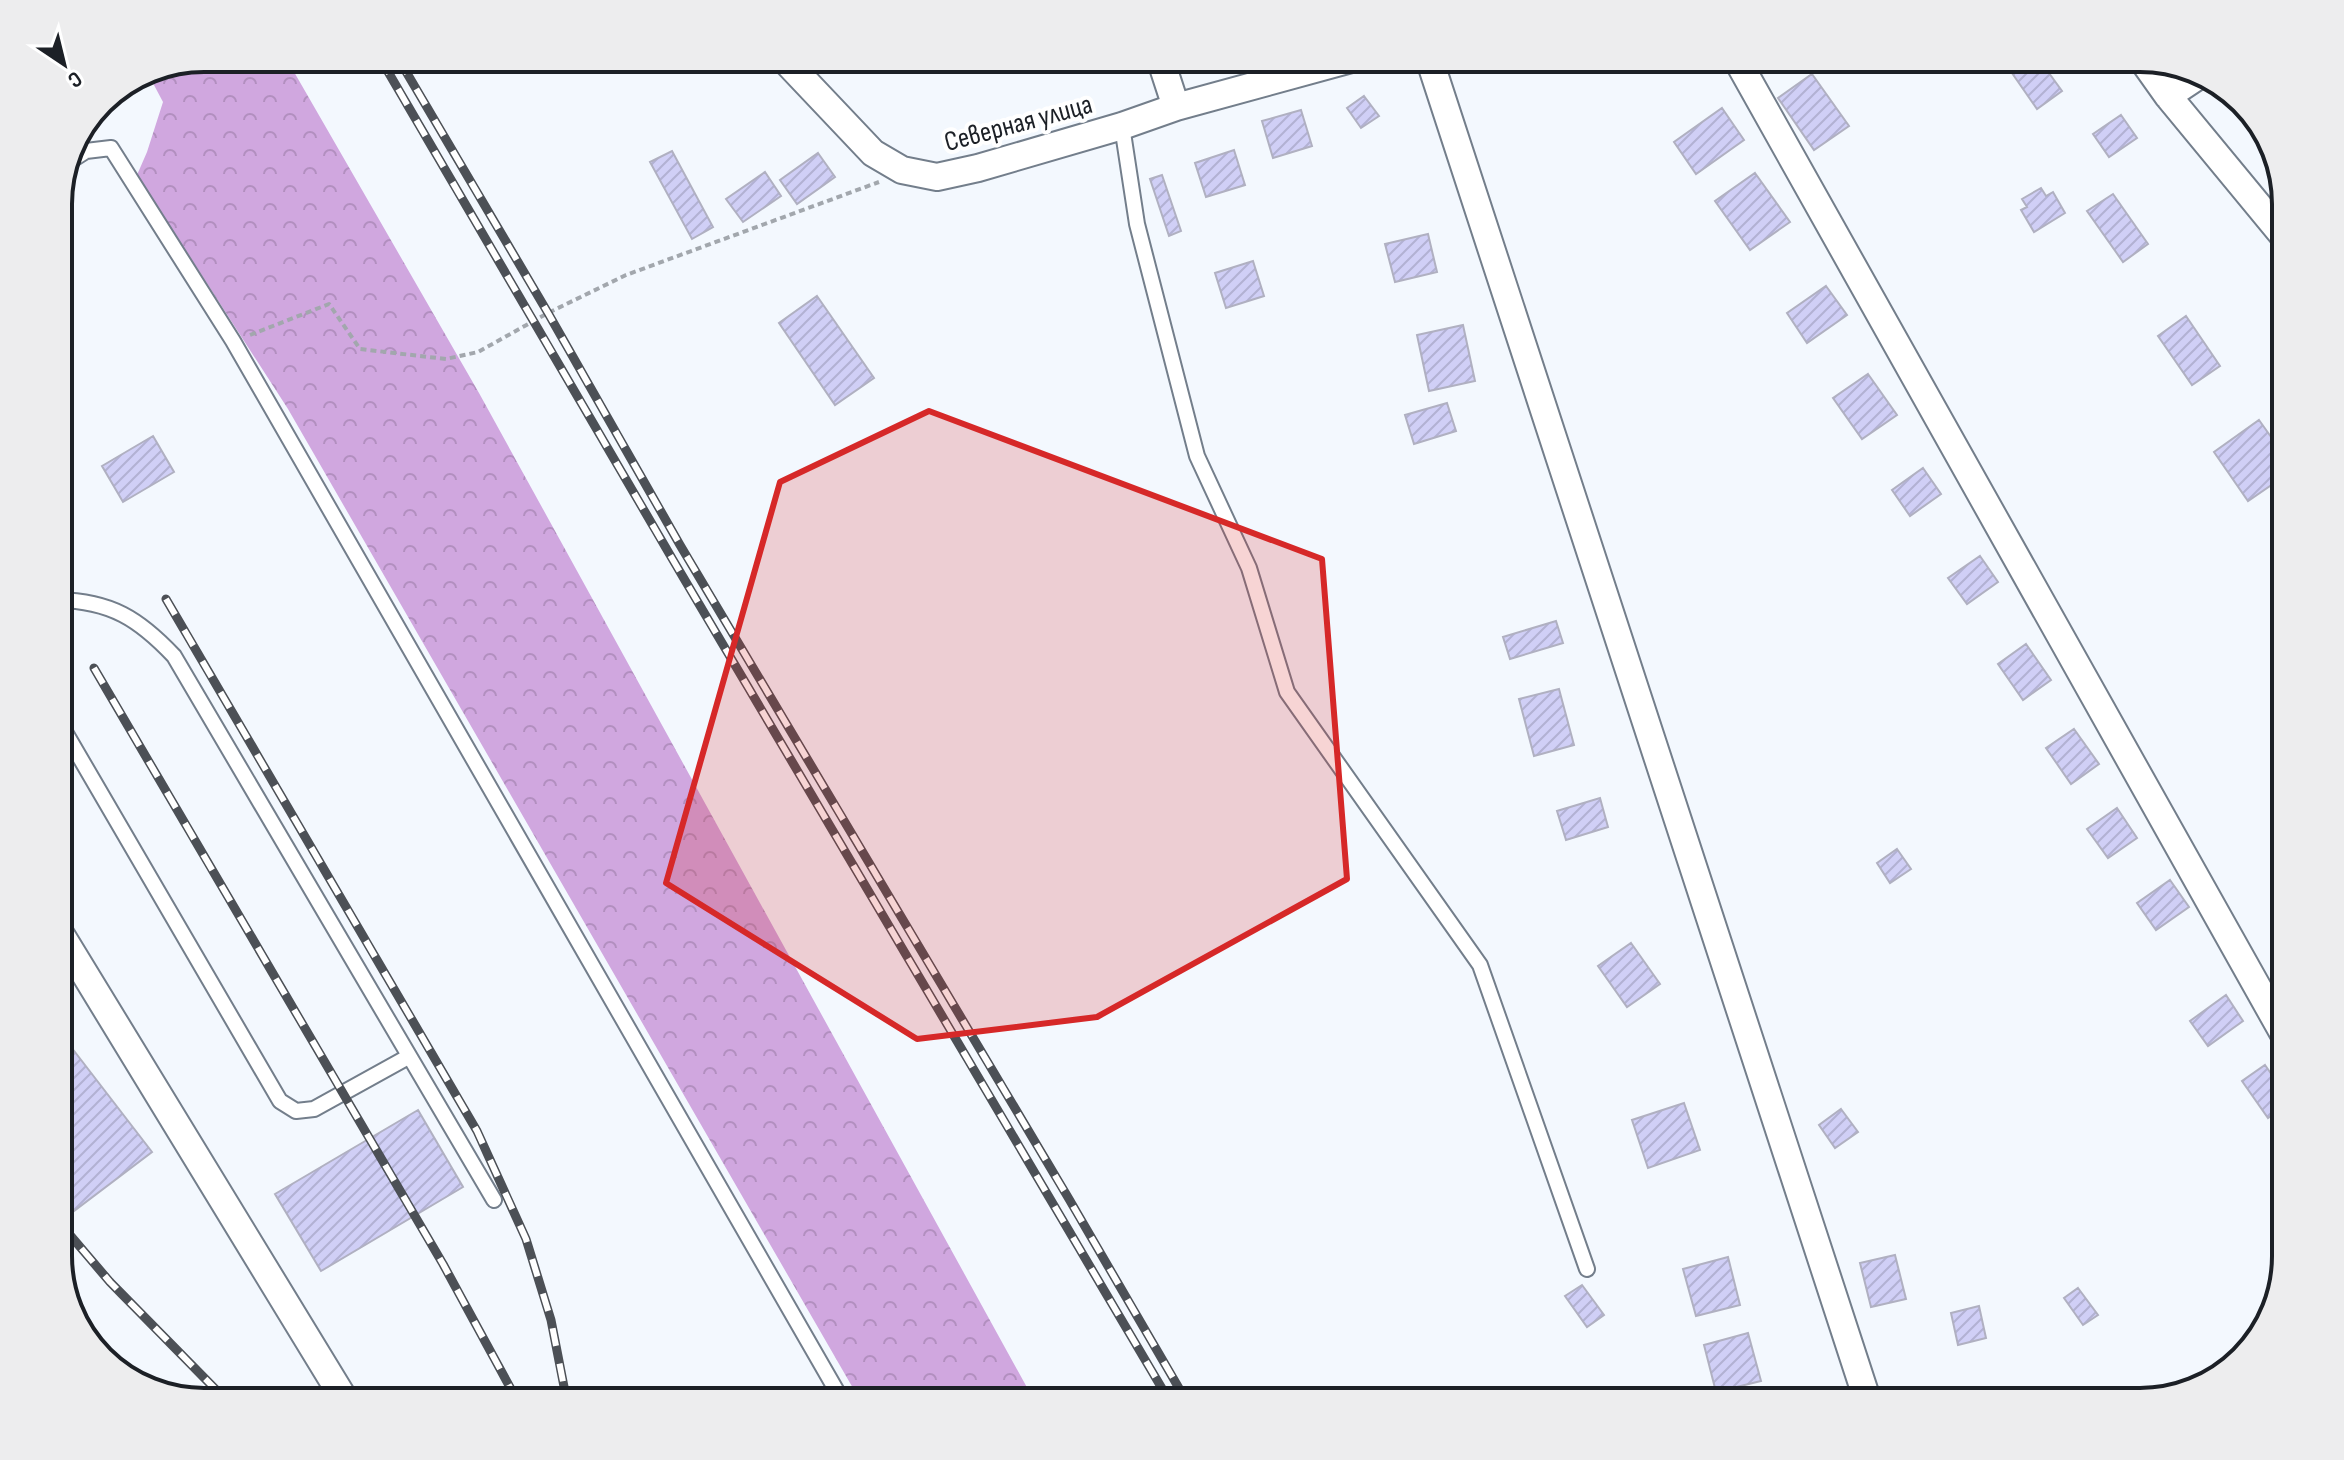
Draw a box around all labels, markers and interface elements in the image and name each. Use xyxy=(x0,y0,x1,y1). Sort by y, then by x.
north arrow xyxy=(24,24,104,104)
text: С xyxy=(62,65,87,93)
street label: Северная улица xyxy=(941,88,1096,159)

